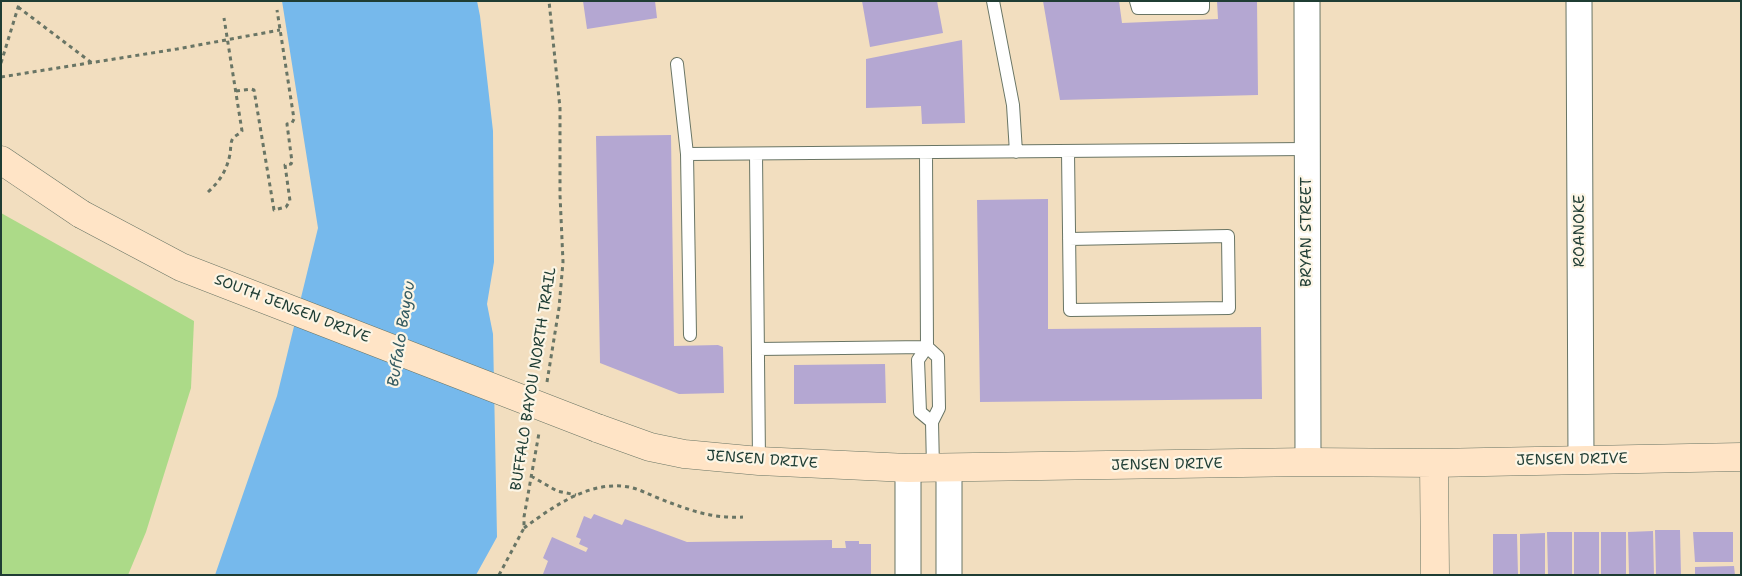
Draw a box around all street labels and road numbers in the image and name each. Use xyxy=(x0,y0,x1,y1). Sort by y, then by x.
street label: BRYAN STREET xyxy=(1298,177,1316,287)
street label: ROANOKE xyxy=(1571,195,1589,267)
street label: BUFFALO BAYOU NORTH TRAIL xyxy=(507,266,561,492)
street label: SOUTH JENSEN DRIVE xyxy=(212,271,372,347)
street label: JENSEN DRIVE xyxy=(706,447,818,473)
street label: JENSEN DRIVE xyxy=(1516,450,1628,470)
street label: JENSEN DRIVE xyxy=(1111,455,1223,475)

